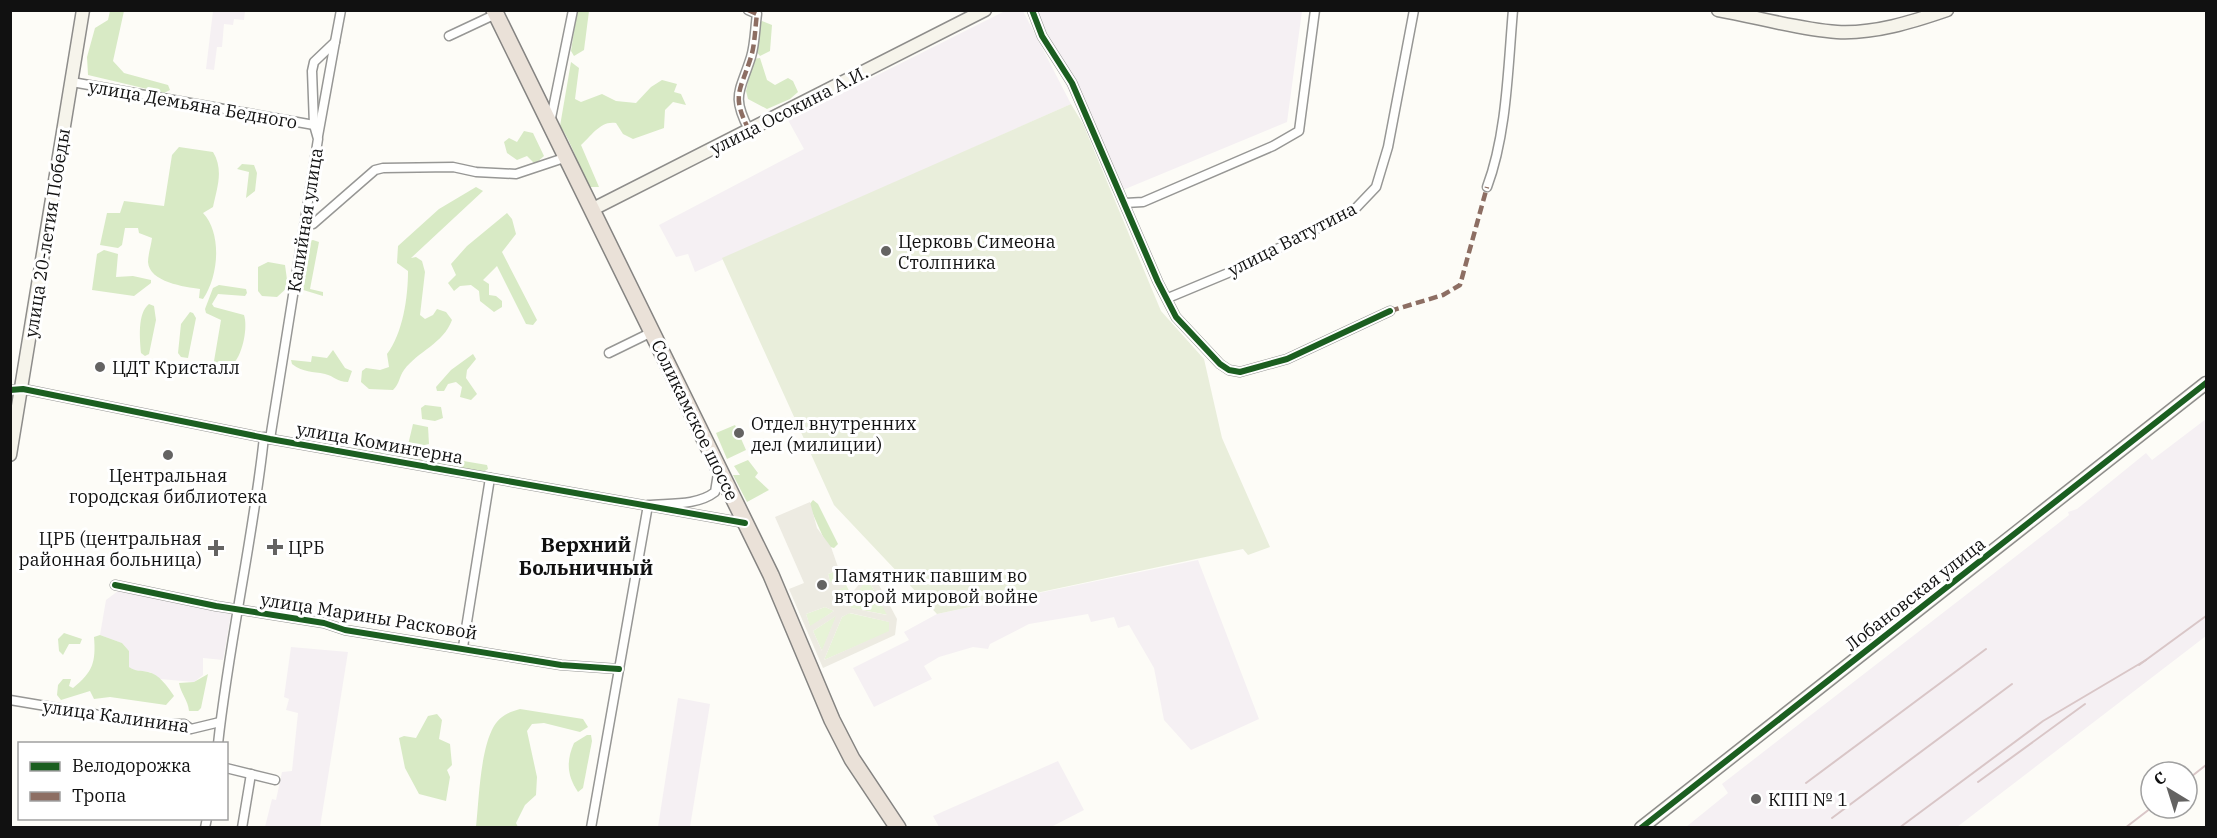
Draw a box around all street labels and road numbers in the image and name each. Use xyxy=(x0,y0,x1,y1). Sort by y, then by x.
street label: улица Осокина А.И. xyxy=(706,60,872,160)
street label: улица Демьяна Бедного xyxy=(87,74,299,134)
street label: улица 20-летия Победы xyxy=(19,127,75,339)
street label: Калийная улица xyxy=(282,146,328,294)
street label: улица Ватутина xyxy=(1224,197,1360,281)
street label: Соликамское шоссе xyxy=(646,336,744,504)
street label: улица Коминтерна xyxy=(295,417,465,469)
street label: Лобановская улица xyxy=(1840,532,1990,656)
street label: улица Марины Расковой xyxy=(259,587,479,645)
street label: улица Калинина xyxy=(41,694,191,738)

